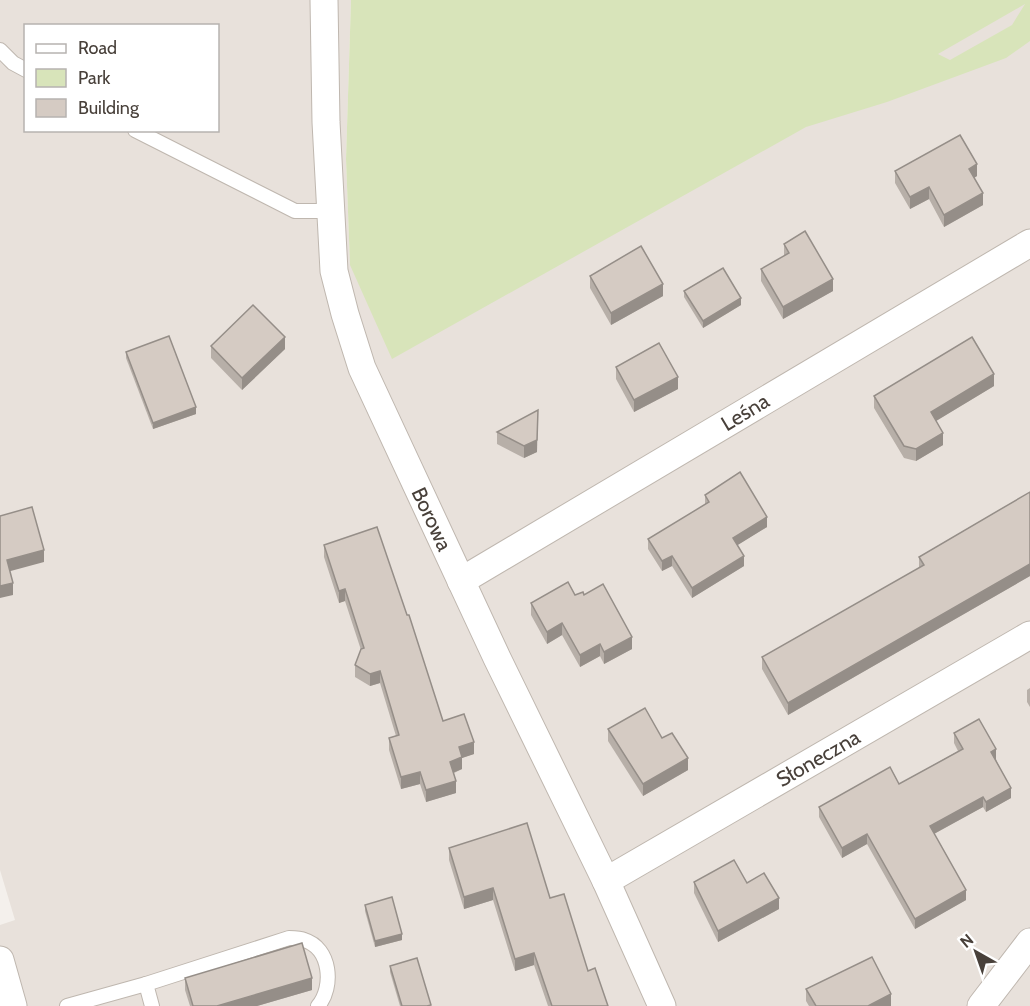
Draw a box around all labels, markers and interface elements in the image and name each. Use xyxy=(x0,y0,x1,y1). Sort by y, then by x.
legend xyxy=(24,24,219,132)
text: Road xyxy=(78,37,117,59)
text: Park xyxy=(78,67,111,89)
text: Building xyxy=(78,97,140,119)
street label: Leśna xyxy=(716,388,774,436)
street label: Borowa xyxy=(406,483,458,555)
street label: Słoneczna xyxy=(772,724,864,792)
north arrow xyxy=(946,922,1006,982)
text: N xyxy=(956,930,977,952)

